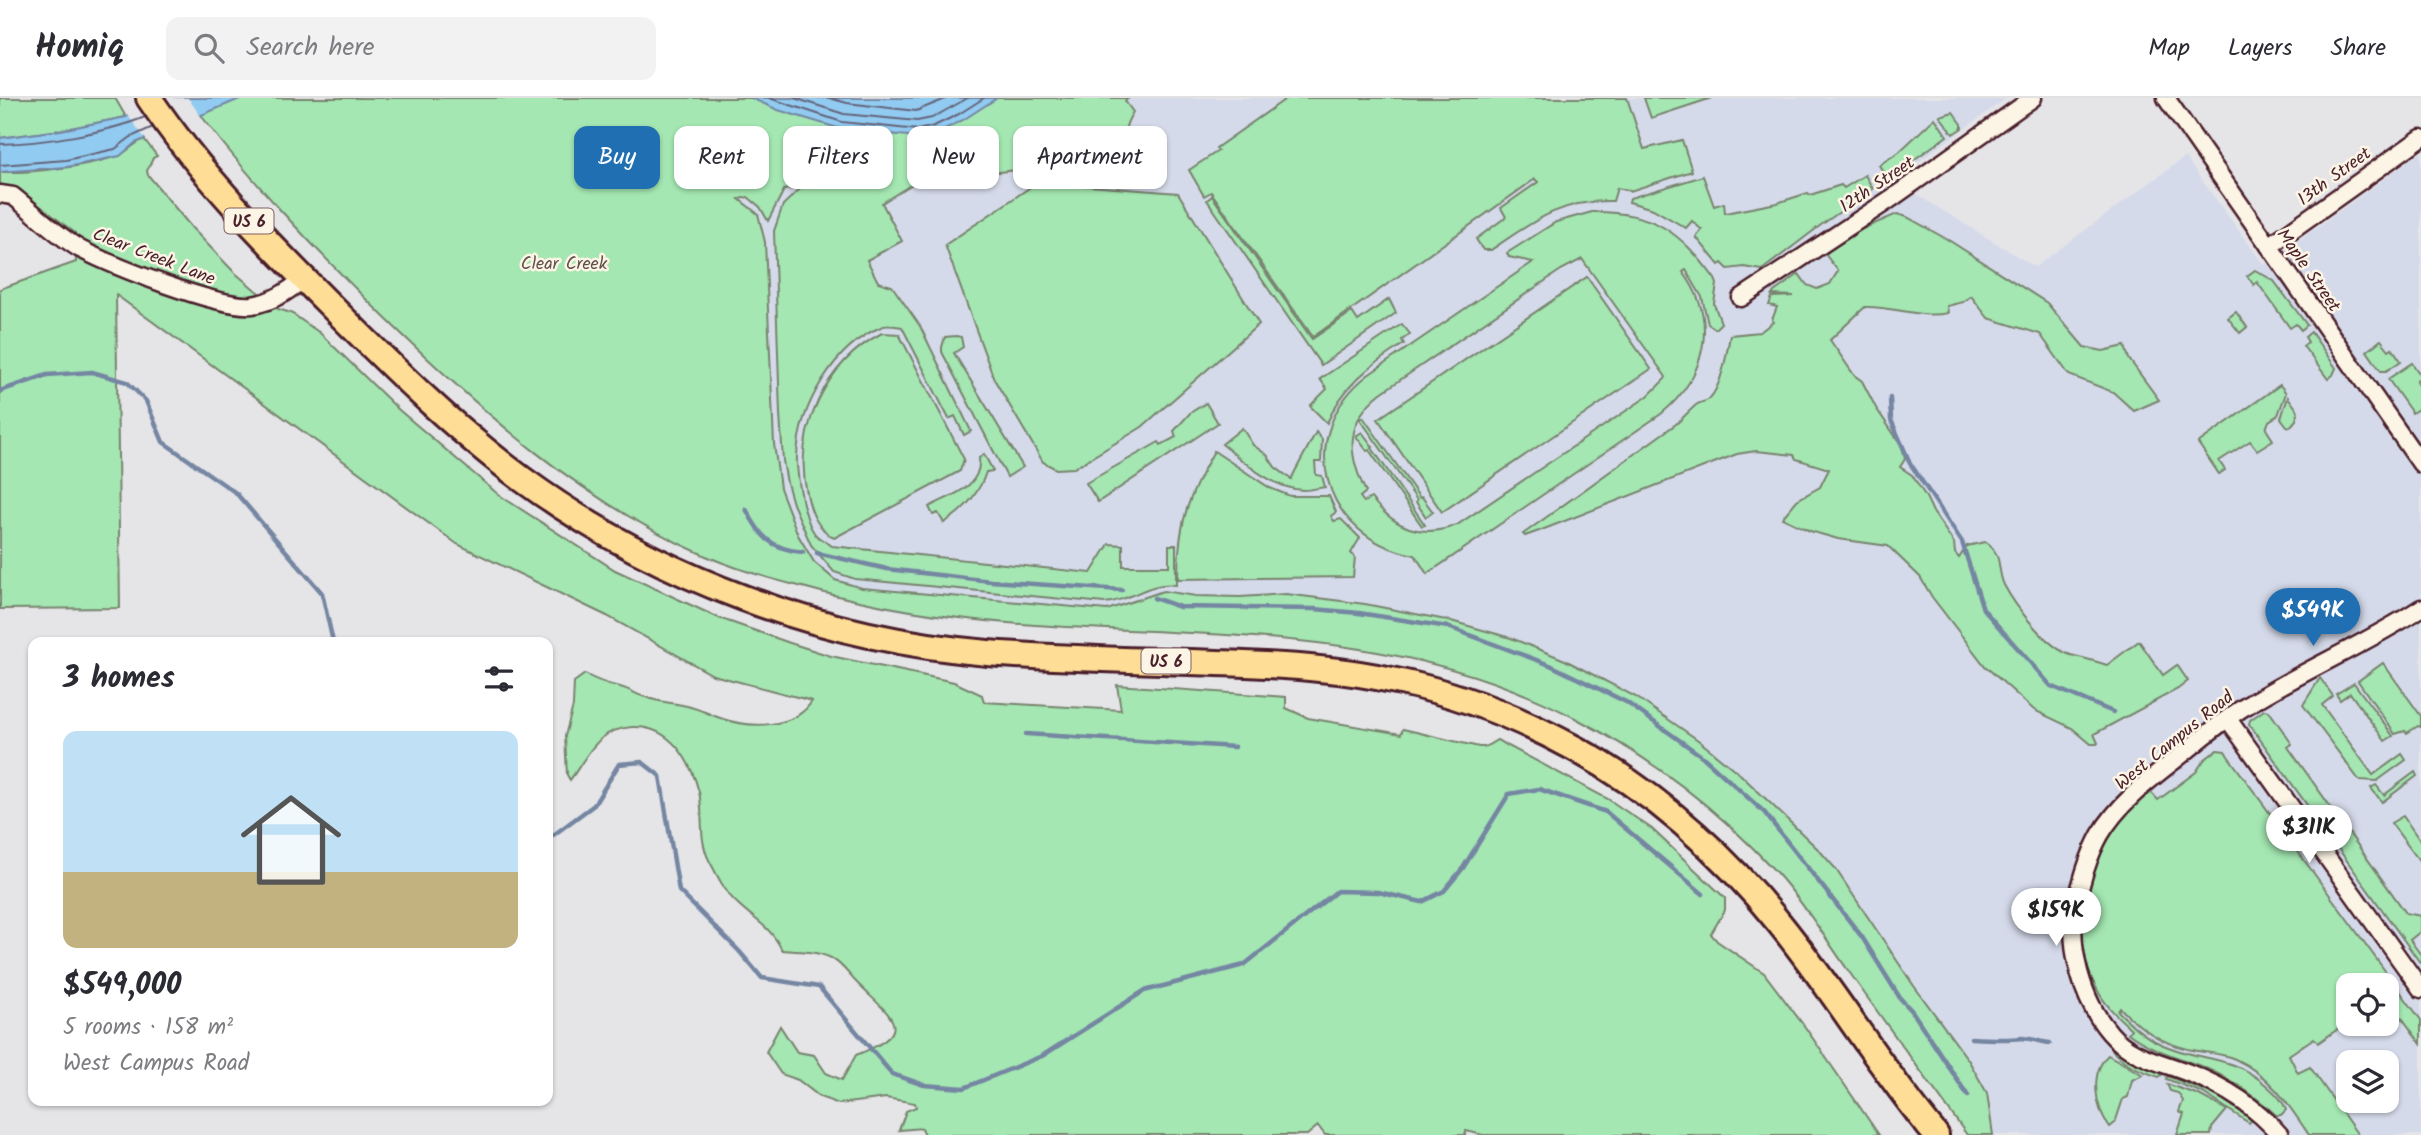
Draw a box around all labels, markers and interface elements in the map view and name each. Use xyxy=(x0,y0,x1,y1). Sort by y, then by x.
search box xyxy=(166,17,656,80)
text: Homiq xyxy=(35,22,124,75)
text: Search here xyxy=(246,27,374,69)
icon: search xyxy=(190,29,228,67)
text: Map xyxy=(2148,29,2190,68)
text: Layers xyxy=(2228,29,2292,68)
text: Share xyxy=(2330,29,2386,68)
chip: Buy xyxy=(574,126,660,189)
chip: Rent xyxy=(674,126,769,189)
chip: Filters xyxy=(783,126,893,189)
chip: New xyxy=(907,126,999,189)
chip: Apartment xyxy=(1013,126,1167,189)
street label: 13th Street xyxy=(2292,140,2379,214)
street label: 12th Street xyxy=(1834,149,1922,221)
road number: US 6 xyxy=(224,209,274,234)
street label: Clear Creek Lane xyxy=(88,221,219,294)
street label: Maple Street xyxy=(2268,223,2348,320)
park label: Clear Creek xyxy=(521,250,608,279)
pin: $549K xyxy=(2264,588,2362,648)
text: $549K xyxy=(2281,593,2345,629)
road number: US 6 xyxy=(1142,648,1190,674)
text: 3 homes xyxy=(63,655,175,703)
icon: filters xyxy=(480,660,518,698)
street label: West Campus Road xyxy=(2109,683,2242,798)
icon: home xyxy=(228,777,354,903)
pin: $311K xyxy=(2260,806,2358,865)
text: $311K xyxy=(2282,810,2336,846)
pin: $159K xyxy=(2007,888,2105,948)
text: $159K xyxy=(2027,893,2085,929)
text: $549,000 xyxy=(63,962,182,1010)
map controls xyxy=(2336,973,2399,1113)
button: locate xyxy=(2336,973,2399,1036)
text: 5 rooms · 158 m² xyxy=(63,1010,233,1046)
text: West Campus Road xyxy=(63,1046,249,1082)
button: layers xyxy=(2336,1050,2399,1113)

